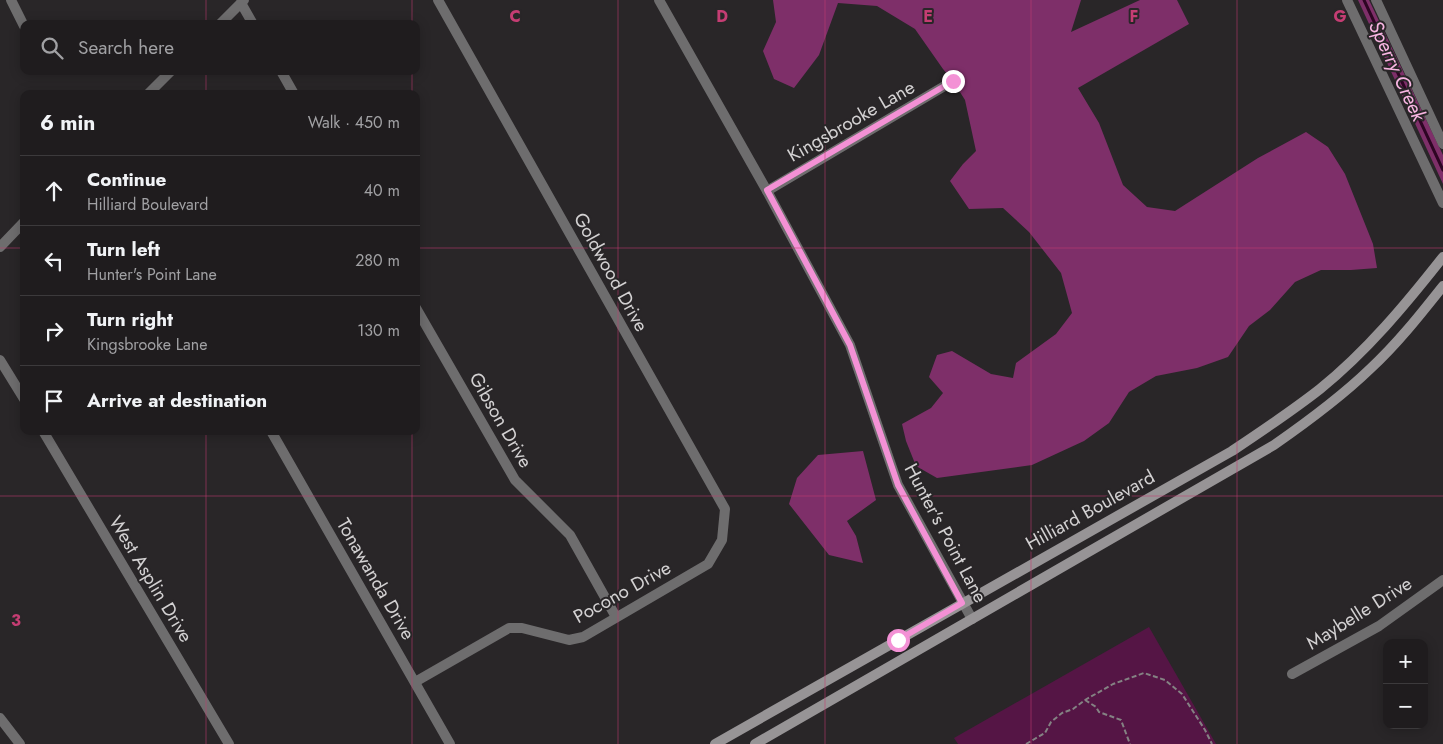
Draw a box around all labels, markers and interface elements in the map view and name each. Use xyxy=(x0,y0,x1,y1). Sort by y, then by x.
text: C xyxy=(509,5,521,28)
text: D xyxy=(716,5,728,28)
text: E xyxy=(923,5,933,28)
text: F xyxy=(1130,5,1138,28)
text: G xyxy=(1333,5,1347,28)
water label: Sperry Creek xyxy=(1361,16,1434,128)
search box xyxy=(20,20,420,75)
icon: search xyxy=(38,34,66,62)
text: Search here xyxy=(78,34,174,61)
route end xyxy=(942,70,965,93)
street label: Kingsbrooke Lane xyxy=(782,73,920,168)
text: 6 min xyxy=(40,108,95,138)
text: Walk · 450 m xyxy=(308,111,400,134)
text: Continue xyxy=(87,166,166,193)
icon: ahead xyxy=(40,177,68,205)
text: 40 m xyxy=(364,179,400,202)
text: Hilliard Boulevard xyxy=(87,193,208,216)
street label: Goldwood Drive xyxy=(567,208,655,337)
text: Turn left xyxy=(87,236,160,263)
icon: left xyxy=(40,247,68,275)
text: 280 m xyxy=(355,249,400,272)
text: Hunter's Point Lane xyxy=(87,263,217,286)
text: Turn right xyxy=(87,306,173,333)
icon: right xyxy=(40,317,68,345)
text: 130 m xyxy=(357,319,400,342)
text: Kingsbrooke Lane xyxy=(87,333,207,356)
street label: Gibson Drive xyxy=(463,367,539,473)
icon: arrive xyxy=(40,387,68,415)
text: Arrive at destination xyxy=(87,387,267,414)
street label: Hunter's Point Lane xyxy=(898,459,994,608)
street label: Hilliard Boulevard xyxy=(1020,463,1160,557)
street label: West Asplin Drive xyxy=(103,511,200,648)
street label: Tonawanda Drive xyxy=(330,513,422,645)
street label: Pocono Drive xyxy=(568,554,676,630)
street label: Maybelle Drive xyxy=(1301,570,1417,656)
text: 3 xyxy=(11,609,21,632)
route start xyxy=(887,629,910,652)
map controls xyxy=(1383,639,1428,729)
button: + xyxy=(1383,639,1428,684)
button: − xyxy=(1383,684,1428,729)

